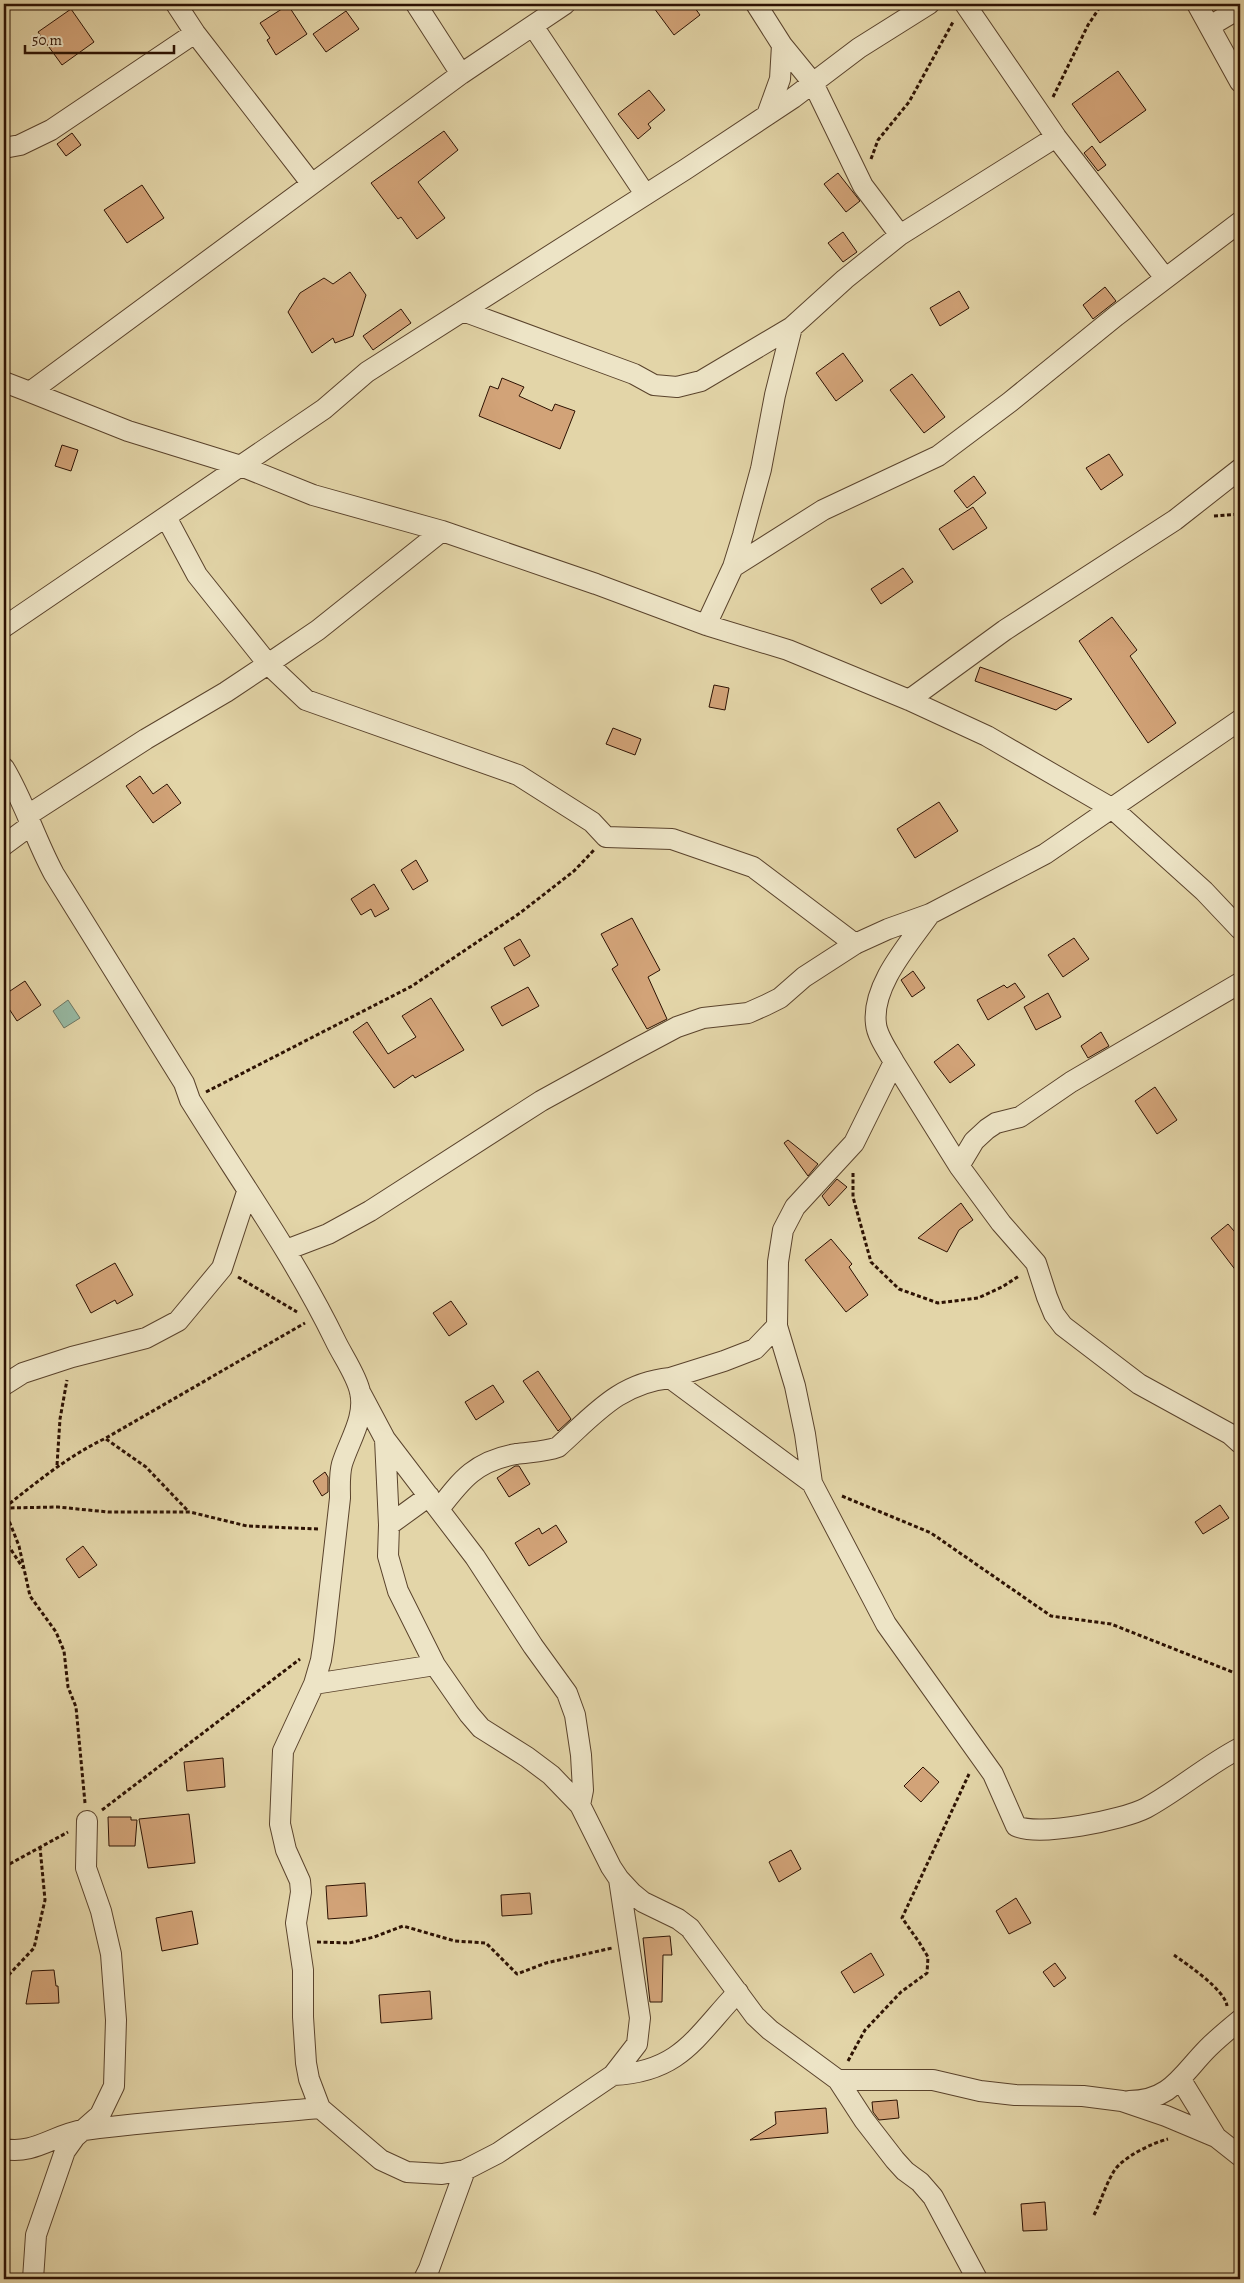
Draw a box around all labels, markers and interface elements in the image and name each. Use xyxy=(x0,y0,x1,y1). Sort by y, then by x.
scale bar xyxy=(25,22,174,54)
text: 50 m xyxy=(32,30,62,50)

